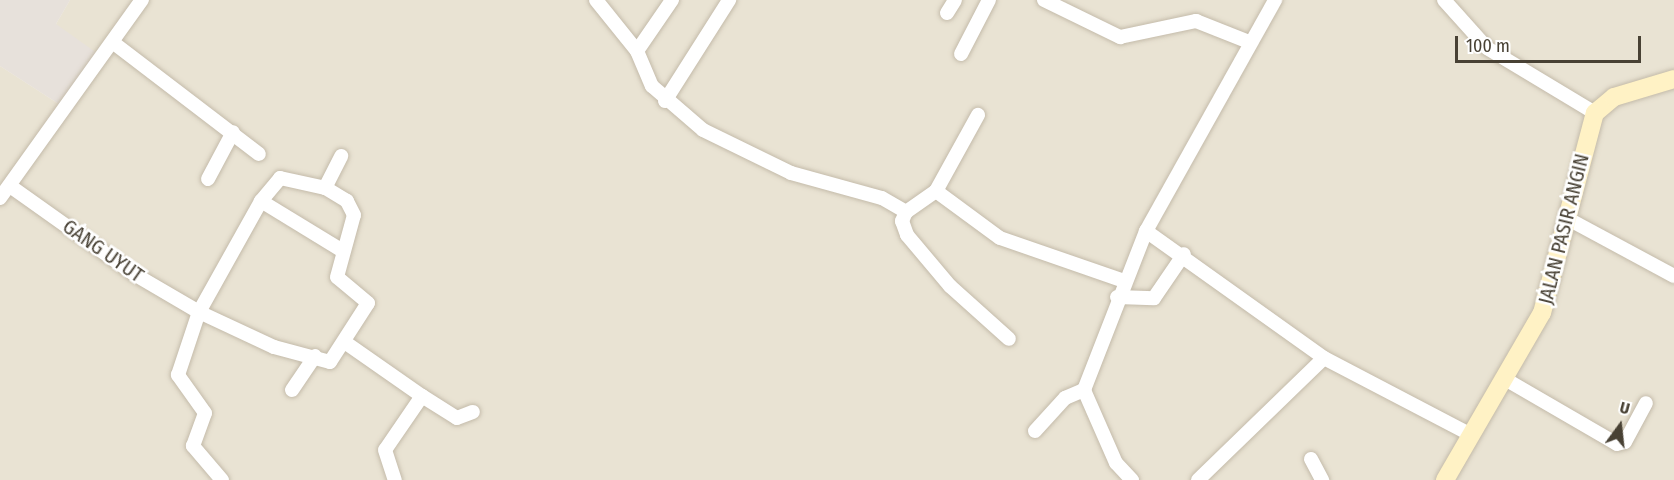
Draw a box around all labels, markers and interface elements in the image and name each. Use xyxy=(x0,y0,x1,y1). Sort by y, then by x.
scale bar xyxy=(1458,24,1644,62)
text: 100 m xyxy=(1466,35,1510,57)
street label: JALAN PASIR ANGIN xyxy=(1534,151,1594,307)
street label: GANG UYUT xyxy=(58,214,148,288)
north arrow xyxy=(1590,396,1650,456)
text: U xyxy=(1618,398,1632,419)

